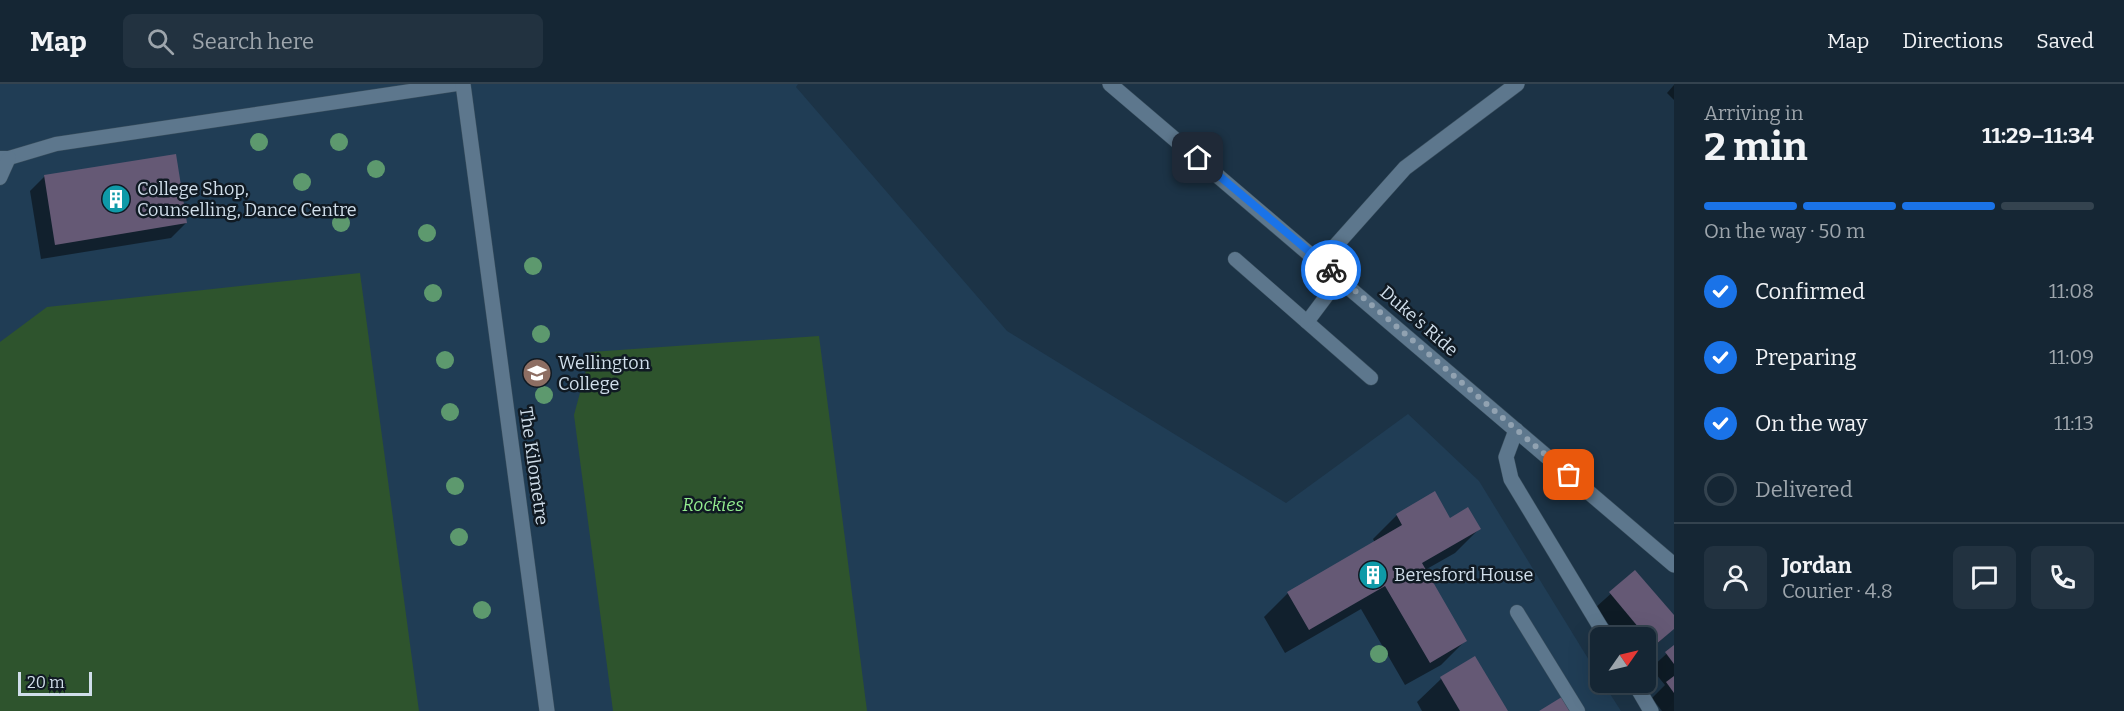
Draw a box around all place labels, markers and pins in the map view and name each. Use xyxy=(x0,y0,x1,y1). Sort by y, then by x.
pin xyxy=(1172,132,1223,183)
place label: College Shop, Counselling, Dance Centre xyxy=(137,178,357,221)
building icon: College Shop, Counselling, Dance Centre xyxy=(100,183,132,215)
place label: Wellington College xyxy=(558,352,651,395)
school or university icon: Wellington College xyxy=(521,357,553,389)
pin xyxy=(1543,449,1594,500)
building icon: Beresford House xyxy=(1357,559,1389,591)
place label: Beresford House xyxy=(1394,564,1533,586)

